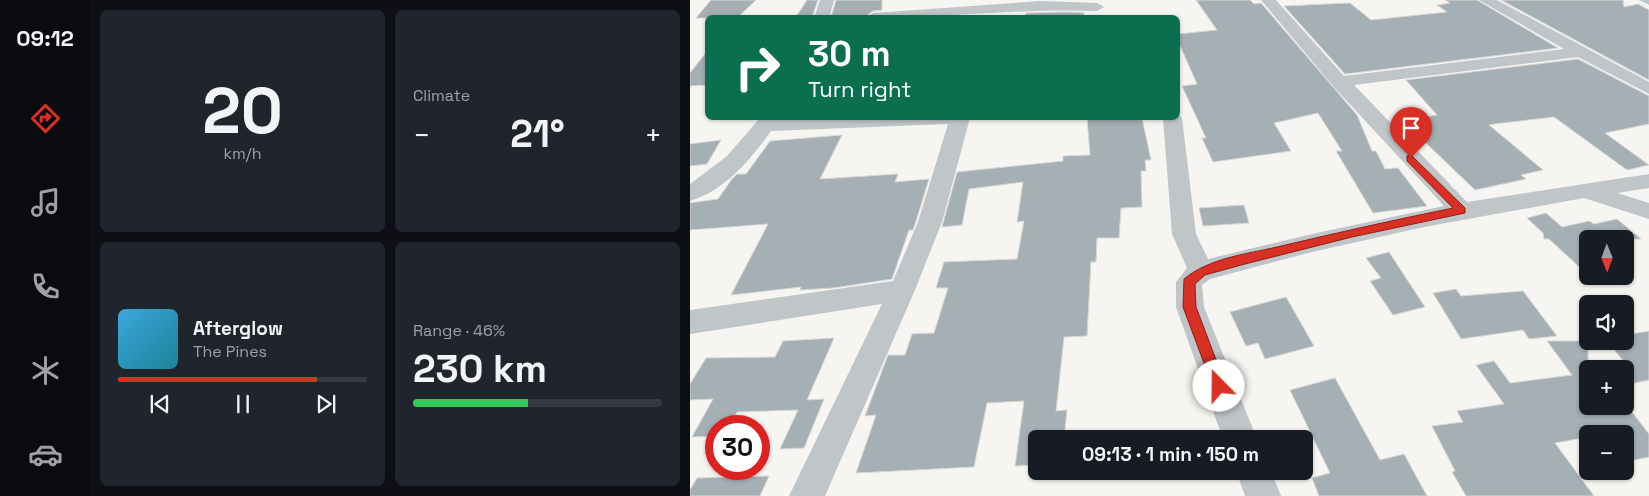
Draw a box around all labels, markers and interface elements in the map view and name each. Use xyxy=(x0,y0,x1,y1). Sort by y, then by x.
text: 09:12 xyxy=(16,24,74,52)
text: 30 m xyxy=(808,32,891,76)
icon: right xyxy=(725,35,790,100)
text: 20 xyxy=(202,69,283,152)
text: Turn right xyxy=(808,75,911,103)
text: Climate xyxy=(413,85,470,106)
icon: directions xyxy=(28,101,63,136)
pin xyxy=(1390,107,1432,158)
text: 21° xyxy=(510,110,565,158)
icon: arrive xyxy=(1397,114,1425,142)
text: − xyxy=(413,117,430,153)
text: + xyxy=(645,117,662,153)
text: km/h xyxy=(223,143,262,164)
icon: music xyxy=(28,185,63,220)
north arrow xyxy=(1579,230,1634,285)
map controls xyxy=(1579,230,1634,480)
icon: phone xyxy=(28,269,63,304)
button: sound xyxy=(1579,295,1634,350)
text: Afterglow xyxy=(193,316,283,341)
text: Range · 46% xyxy=(413,320,505,341)
text: The Pines xyxy=(193,341,267,362)
text: 230 km xyxy=(413,345,547,393)
icon: climate xyxy=(28,353,63,388)
position arrow xyxy=(1192,359,1244,411)
button: + xyxy=(1579,360,1634,415)
icon: previous xyxy=(146,390,174,418)
icon: pause xyxy=(229,390,257,418)
icon: next xyxy=(312,390,340,418)
speed limit sign: 30 xyxy=(705,415,770,480)
button: − xyxy=(1579,425,1634,480)
icon: car xyxy=(28,437,63,472)
text: 09:13 · 1 min · 150 m xyxy=(1082,442,1259,467)

